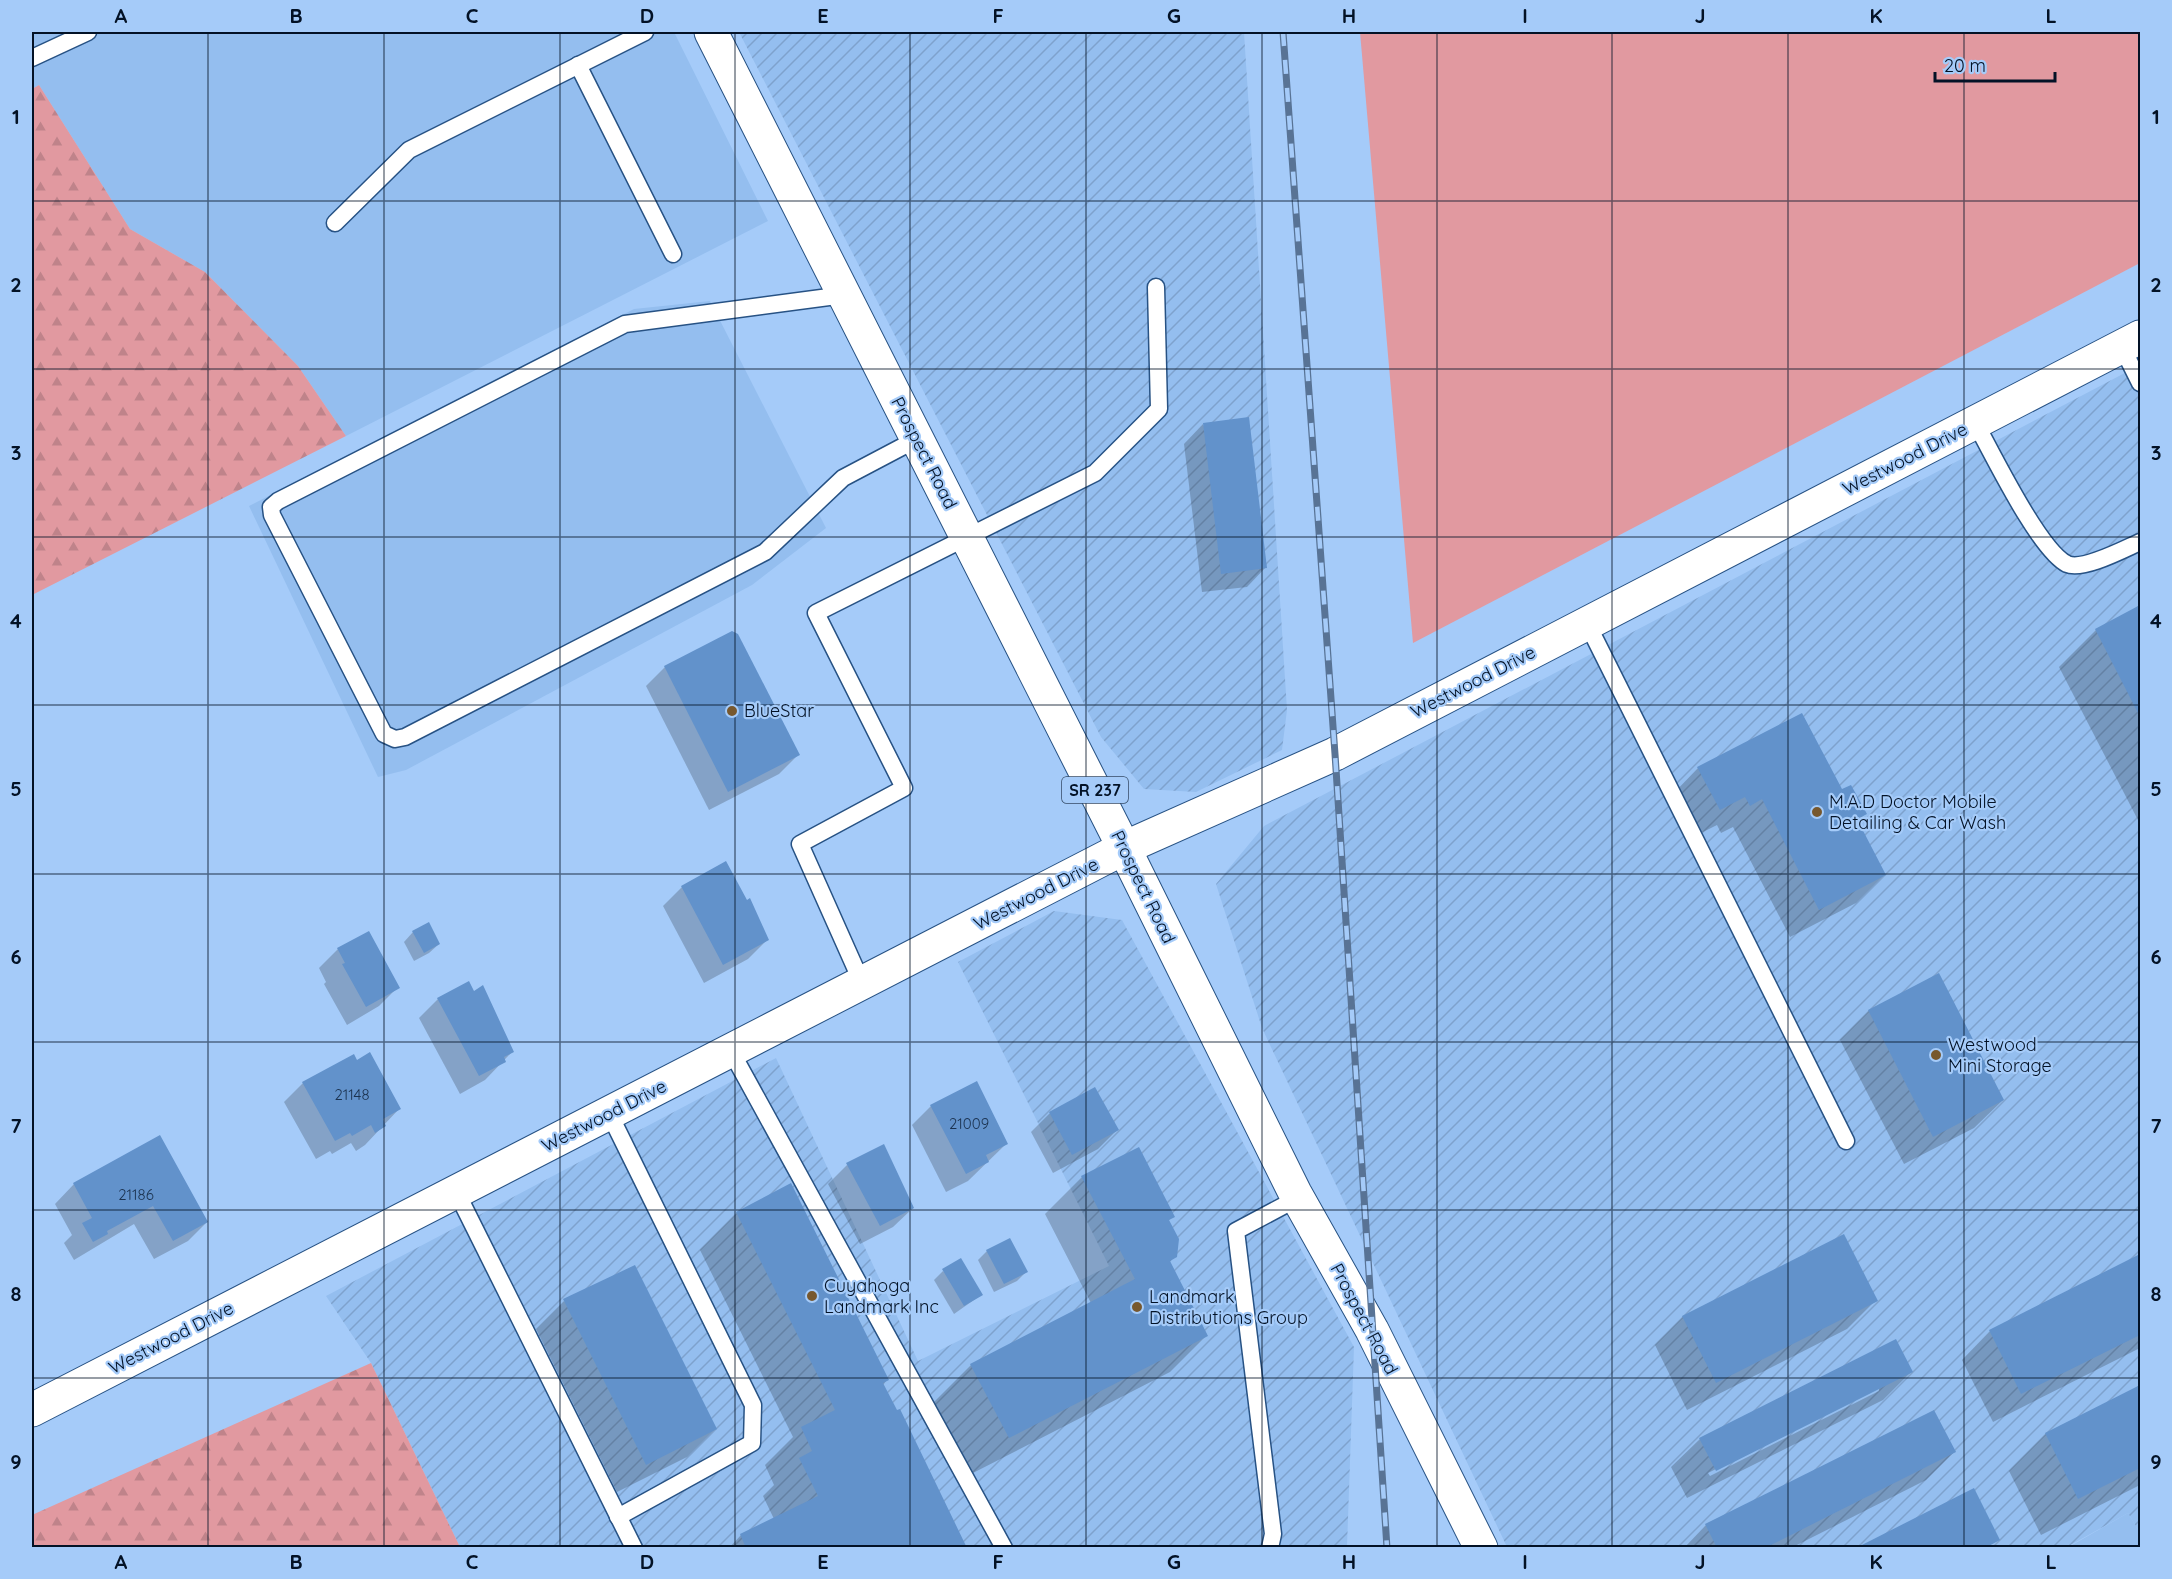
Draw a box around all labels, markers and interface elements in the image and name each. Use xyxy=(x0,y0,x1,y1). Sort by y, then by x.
text: A xyxy=(115,3,128,28)
text: B xyxy=(289,3,303,28)
text: C xyxy=(466,3,479,28)
text: D xyxy=(640,3,654,28)
text: E xyxy=(817,3,829,28)
text: F xyxy=(992,3,1004,28)
text: G xyxy=(1167,3,1181,28)
text: H xyxy=(1342,3,1356,28)
text: I xyxy=(1522,3,1528,28)
text: J xyxy=(1694,3,1706,28)
text: K xyxy=(1869,3,1883,28)
text: L xyxy=(2045,3,2057,28)
scale bar xyxy=(1935,45,2055,83)
text: 20 m xyxy=(1944,54,1986,77)
text: 1 xyxy=(12,104,20,129)
text: 1 xyxy=(2152,104,2160,129)
text: 2 xyxy=(10,272,22,297)
text: 2 xyxy=(2150,272,2162,297)
street label: Prospect Road xyxy=(886,393,963,513)
street label: Westwood Drive xyxy=(1839,417,1971,500)
text: 3 xyxy=(11,440,21,465)
text: 3 xyxy=(2151,440,2161,465)
text: 4 xyxy=(10,608,22,633)
text: 4 xyxy=(2150,608,2162,633)
street label: Westwood Drive xyxy=(1407,640,1539,723)
place label: BlueStar xyxy=(744,699,814,722)
marker: BlueStar xyxy=(725,704,739,718)
text: 5 xyxy=(10,776,22,801)
text: 5 xyxy=(2150,776,2162,801)
road number: SR 237 xyxy=(1062,777,1128,803)
place label: M.A.D Doctor Mobile Detailing & Car Wash xyxy=(1829,790,2006,834)
marker: M.A.D Doctor Mobile Detailing & Car Wash xyxy=(1810,805,1824,819)
street label: Prospect Road xyxy=(1106,827,1181,947)
street label: Westwood Drive xyxy=(970,852,1102,935)
text: 6 xyxy=(10,944,22,969)
text: 6 xyxy=(2150,944,2162,969)
place label: Westwood Mini Storage xyxy=(1948,1033,2052,1077)
marker: Westwood Mini Storage xyxy=(1929,1048,1943,1062)
street label: Westwood Drive xyxy=(538,1074,670,1157)
house number: 21148 xyxy=(334,1085,370,1104)
text: 7 xyxy=(11,1113,22,1138)
text: 7 xyxy=(2151,1113,2162,1138)
house number: 21009 xyxy=(949,1114,989,1133)
house number: 21186 xyxy=(118,1185,154,1204)
street label: Prospect Road xyxy=(1325,1259,1403,1378)
place label: Cuyahoga Landmark Inc xyxy=(824,1274,939,1318)
text: 8 xyxy=(11,1281,22,1306)
text: 8 xyxy=(2151,1281,2162,1306)
place label: Landmark Distributions Group xyxy=(1149,1285,1308,1329)
marker: Cuyahoga Landmark Inc xyxy=(805,1289,819,1303)
street label: Westwood Drive xyxy=(105,1296,237,1379)
marker: Landmark Distributions Group xyxy=(1130,1300,1144,1314)
text: 9 xyxy=(10,1449,22,1474)
text: 9 xyxy=(2150,1449,2162,1474)
text: A xyxy=(115,1549,128,1574)
text: B xyxy=(289,1549,303,1574)
text: C xyxy=(466,1549,479,1574)
text: D xyxy=(640,1549,654,1574)
text: E xyxy=(817,1549,829,1574)
text: F xyxy=(992,1549,1004,1574)
text: G xyxy=(1167,1549,1181,1574)
text: H xyxy=(1342,1549,1356,1574)
text: I xyxy=(1522,1549,1528,1574)
text: J xyxy=(1694,1549,1706,1574)
text: K xyxy=(1869,1549,1883,1574)
text: L xyxy=(2045,1549,2057,1574)

